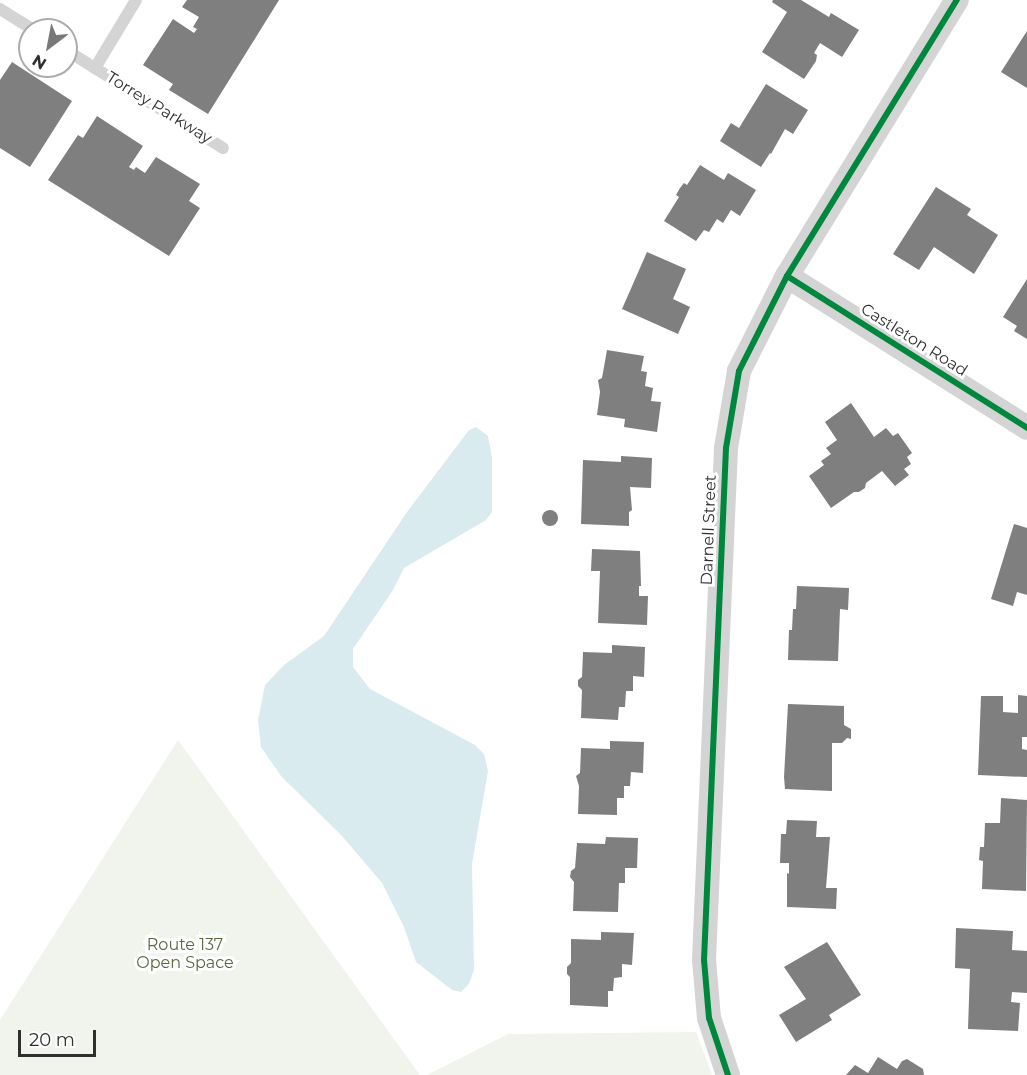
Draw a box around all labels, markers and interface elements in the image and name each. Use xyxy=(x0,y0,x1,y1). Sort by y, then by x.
north arrow xyxy=(18,18,78,78)
text: N xyxy=(29,51,50,73)
street label: Torrey Parkway xyxy=(103,68,215,148)
street label: Castleton Road xyxy=(857,300,971,380)
street label: Darnell Street xyxy=(697,474,721,586)
park label: Route 137 Open Space xyxy=(136,935,234,973)
scale bar xyxy=(21,1018,99,1056)
text: 20 m xyxy=(29,1029,75,1051)

